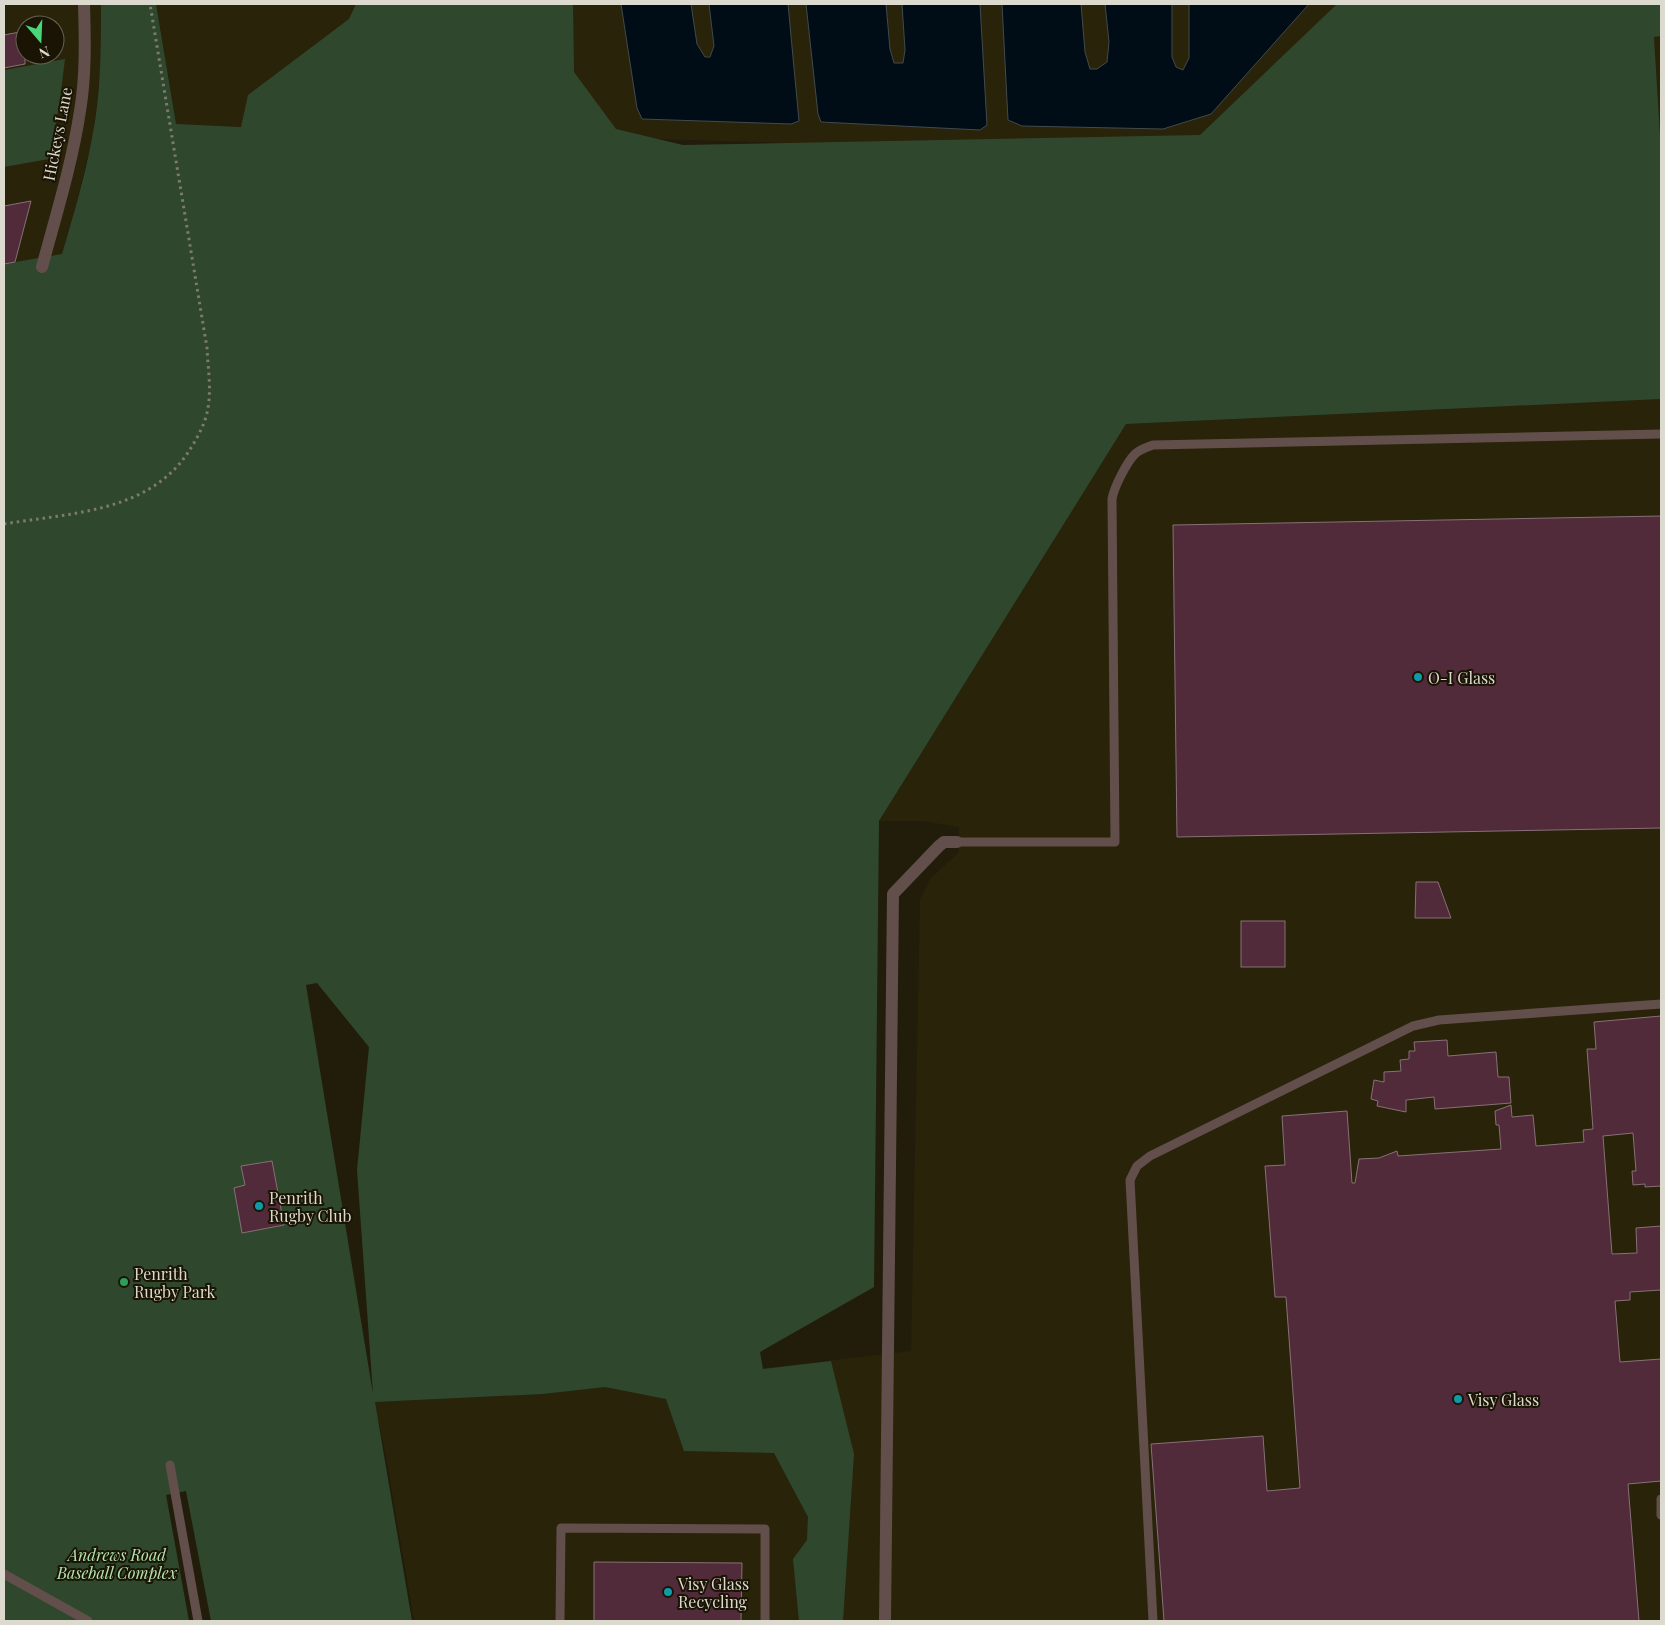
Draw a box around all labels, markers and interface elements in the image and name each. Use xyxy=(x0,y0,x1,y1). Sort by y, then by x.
north arrow xyxy=(15,15,65,65)
text: N xyxy=(37,42,52,63)
street label: Hickeys Lane xyxy=(38,85,76,183)
place label: O-I Glass xyxy=(1428,667,1495,688)
marker: O-I Glass xyxy=(1412,671,1424,683)
place label: Penrith Rugby Club xyxy=(269,1187,352,1226)
marker: Penrith Rugby Club xyxy=(253,1200,265,1212)
place label: Penrith Rugby Park xyxy=(134,1263,216,1302)
marker: Penrith Rugby Park xyxy=(118,1276,130,1288)
place label: Visy Glass xyxy=(1467,1389,1539,1410)
marker: Visy Glass xyxy=(1452,1393,1464,1405)
park label: Andrews Road Baseball Complex xyxy=(56,1544,178,1583)
place label: Visy Glass Recycling xyxy=(677,1573,749,1612)
marker: Visy Glass Recycling xyxy=(662,1586,674,1598)

